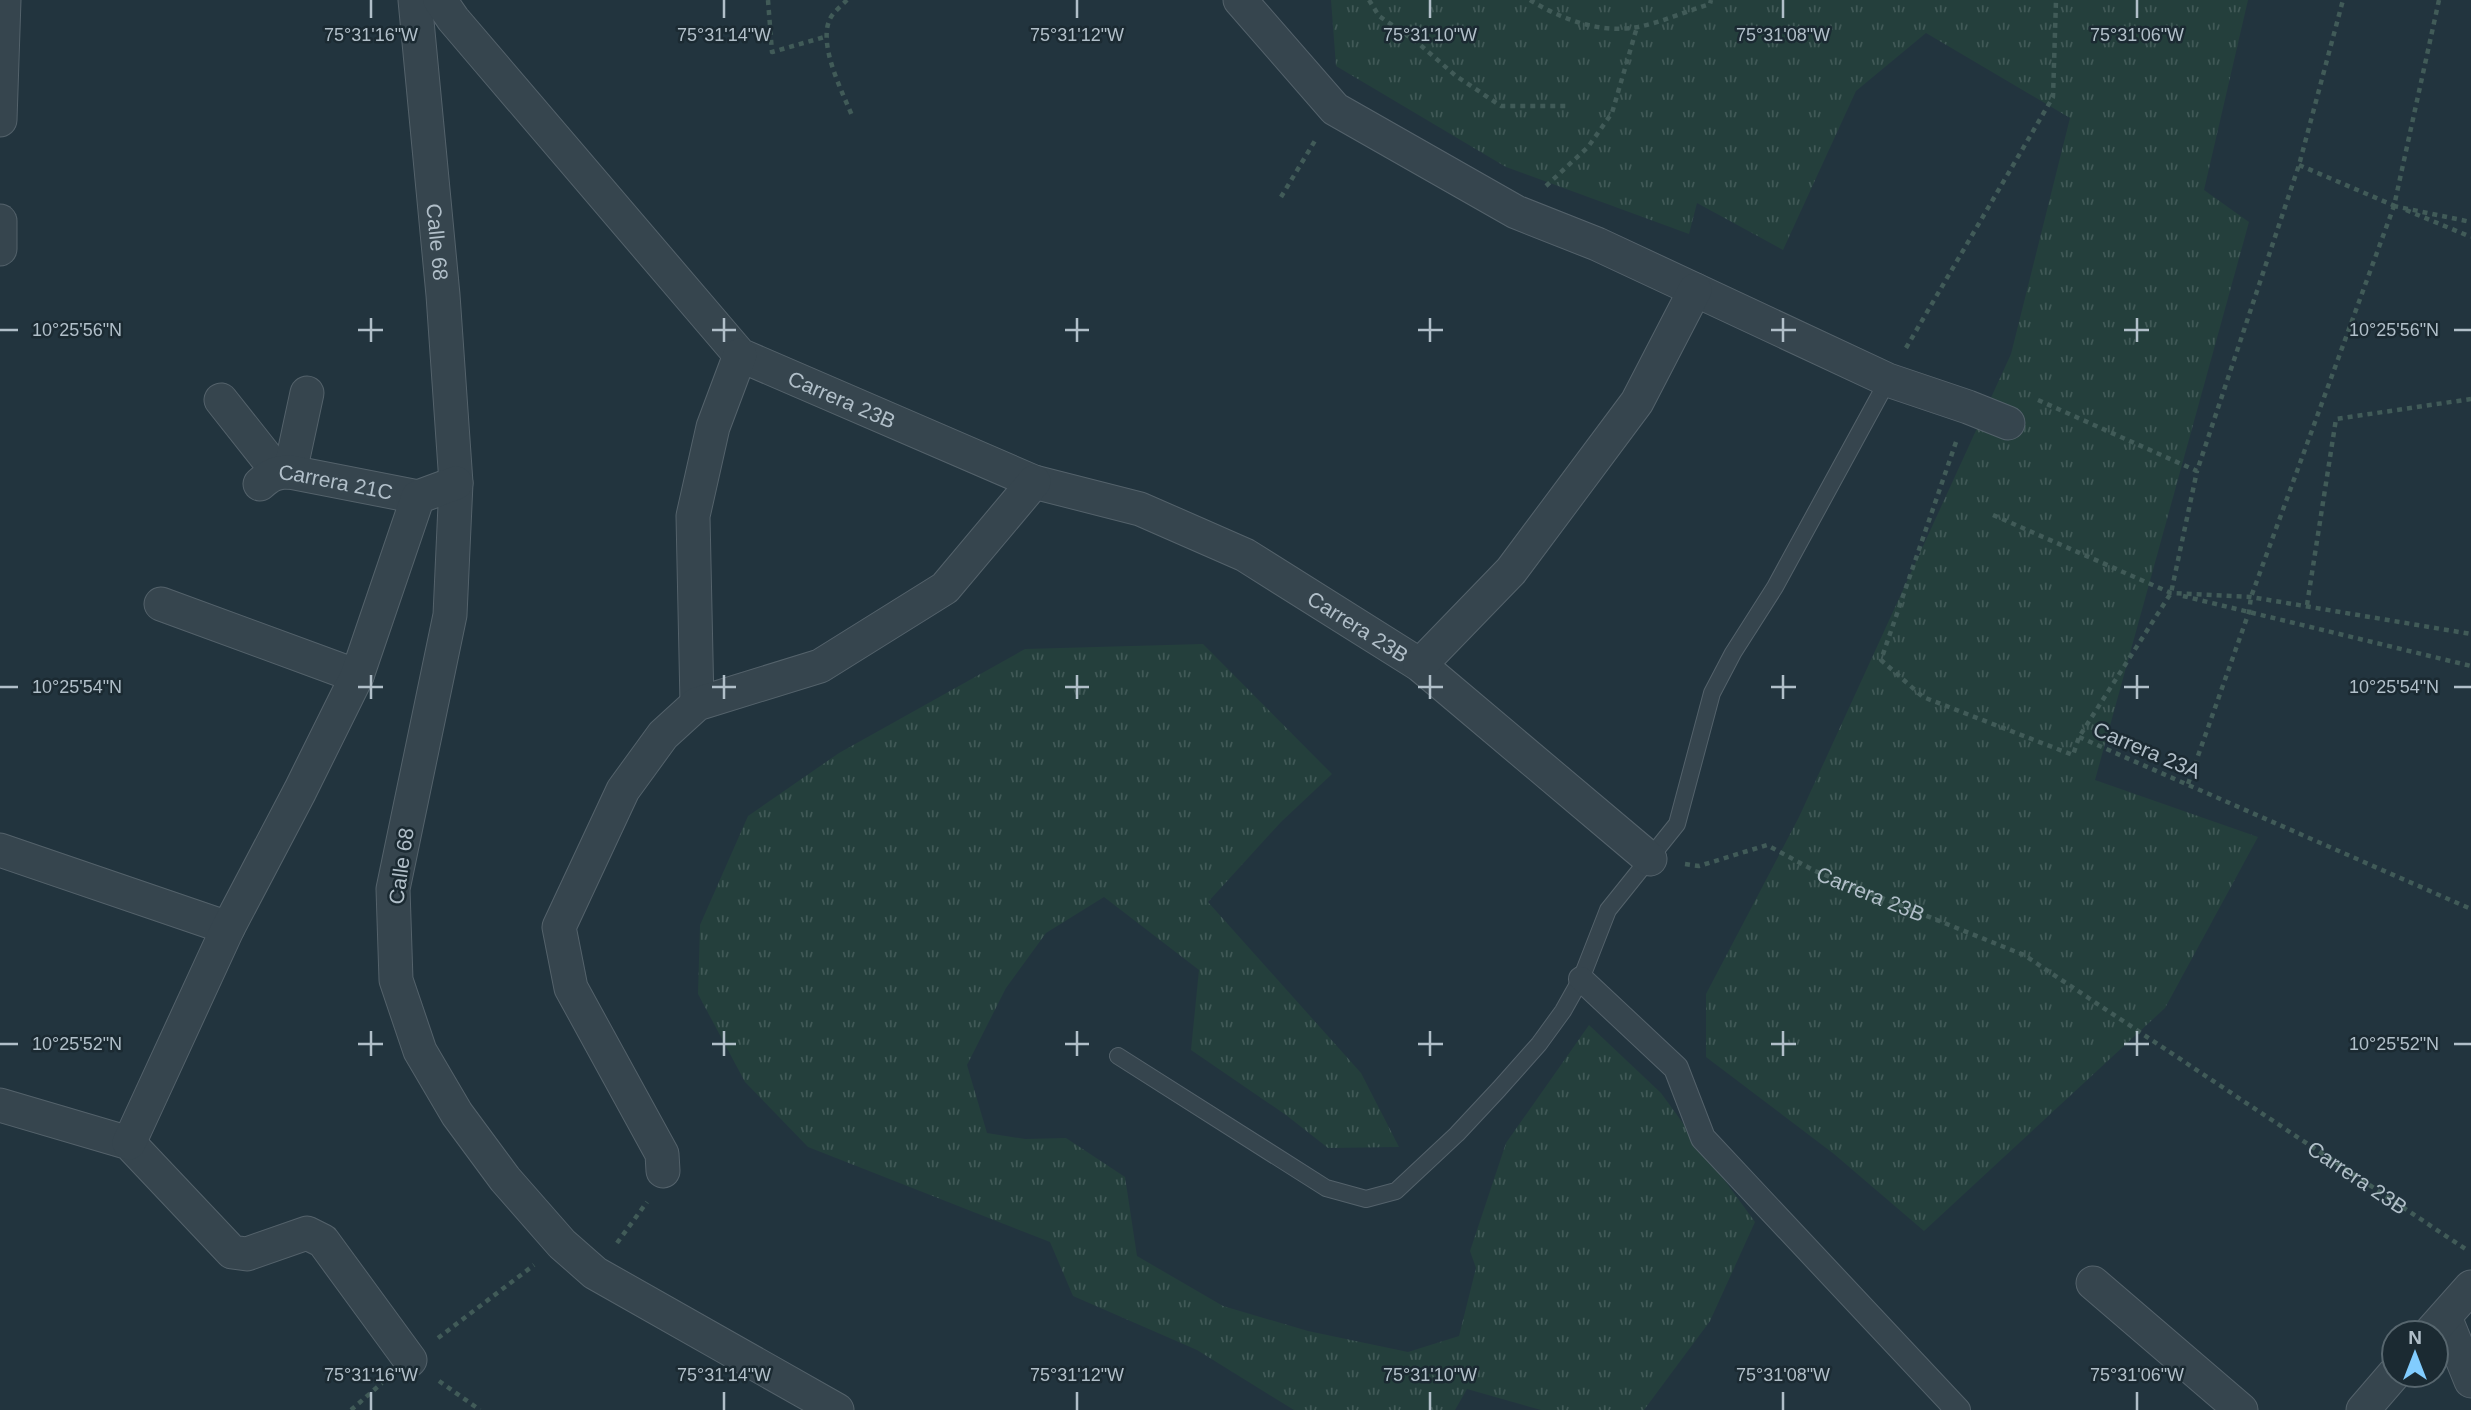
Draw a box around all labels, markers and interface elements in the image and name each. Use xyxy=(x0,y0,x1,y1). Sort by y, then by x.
text: 75°31'16"W xyxy=(324,25,418,45)
text: 75°31'14"W xyxy=(677,25,771,45)
text: 75°31'12"W xyxy=(1030,25,1124,45)
text: 75°31'10"W xyxy=(1383,25,1477,45)
text: 75°31'08"W xyxy=(1736,25,1830,45)
text: 75°31'06"W xyxy=(2090,25,2184,45)
street label: Calle 68 xyxy=(423,202,453,281)
text: 10°25'56"N xyxy=(32,320,122,340)
text: 10°25'56"N xyxy=(2349,320,2439,340)
street label: Carrera 23B xyxy=(785,366,899,432)
street label: Carrera 21C xyxy=(278,460,395,503)
street label: Carrera 23B xyxy=(1304,586,1413,666)
text: 10°25'54"N xyxy=(32,677,122,697)
text: 10°25'54"N xyxy=(2349,677,2439,697)
street label: Carrera 23A xyxy=(2090,717,2204,783)
street label: Calle 68 xyxy=(384,826,418,906)
street label: Carrera 23B xyxy=(1813,861,1928,925)
text: 10°25'52"N xyxy=(32,1034,122,1054)
text: 10°25'52"N xyxy=(2349,1034,2439,1054)
street label: Carrera 23B xyxy=(2304,1136,2412,1218)
north arrow xyxy=(2380,1319,2450,1389)
text: N xyxy=(2408,1327,2422,1348)
text: 75°31'16"W xyxy=(324,1365,418,1385)
text: 75°31'14"W xyxy=(677,1365,771,1385)
text: 75°31'12"W xyxy=(1030,1365,1124,1385)
text: 75°31'10"W xyxy=(1383,1365,1477,1385)
text: 75°31'08"W xyxy=(1736,1365,1830,1385)
text: 75°31'06"W xyxy=(2090,1365,2184,1385)

